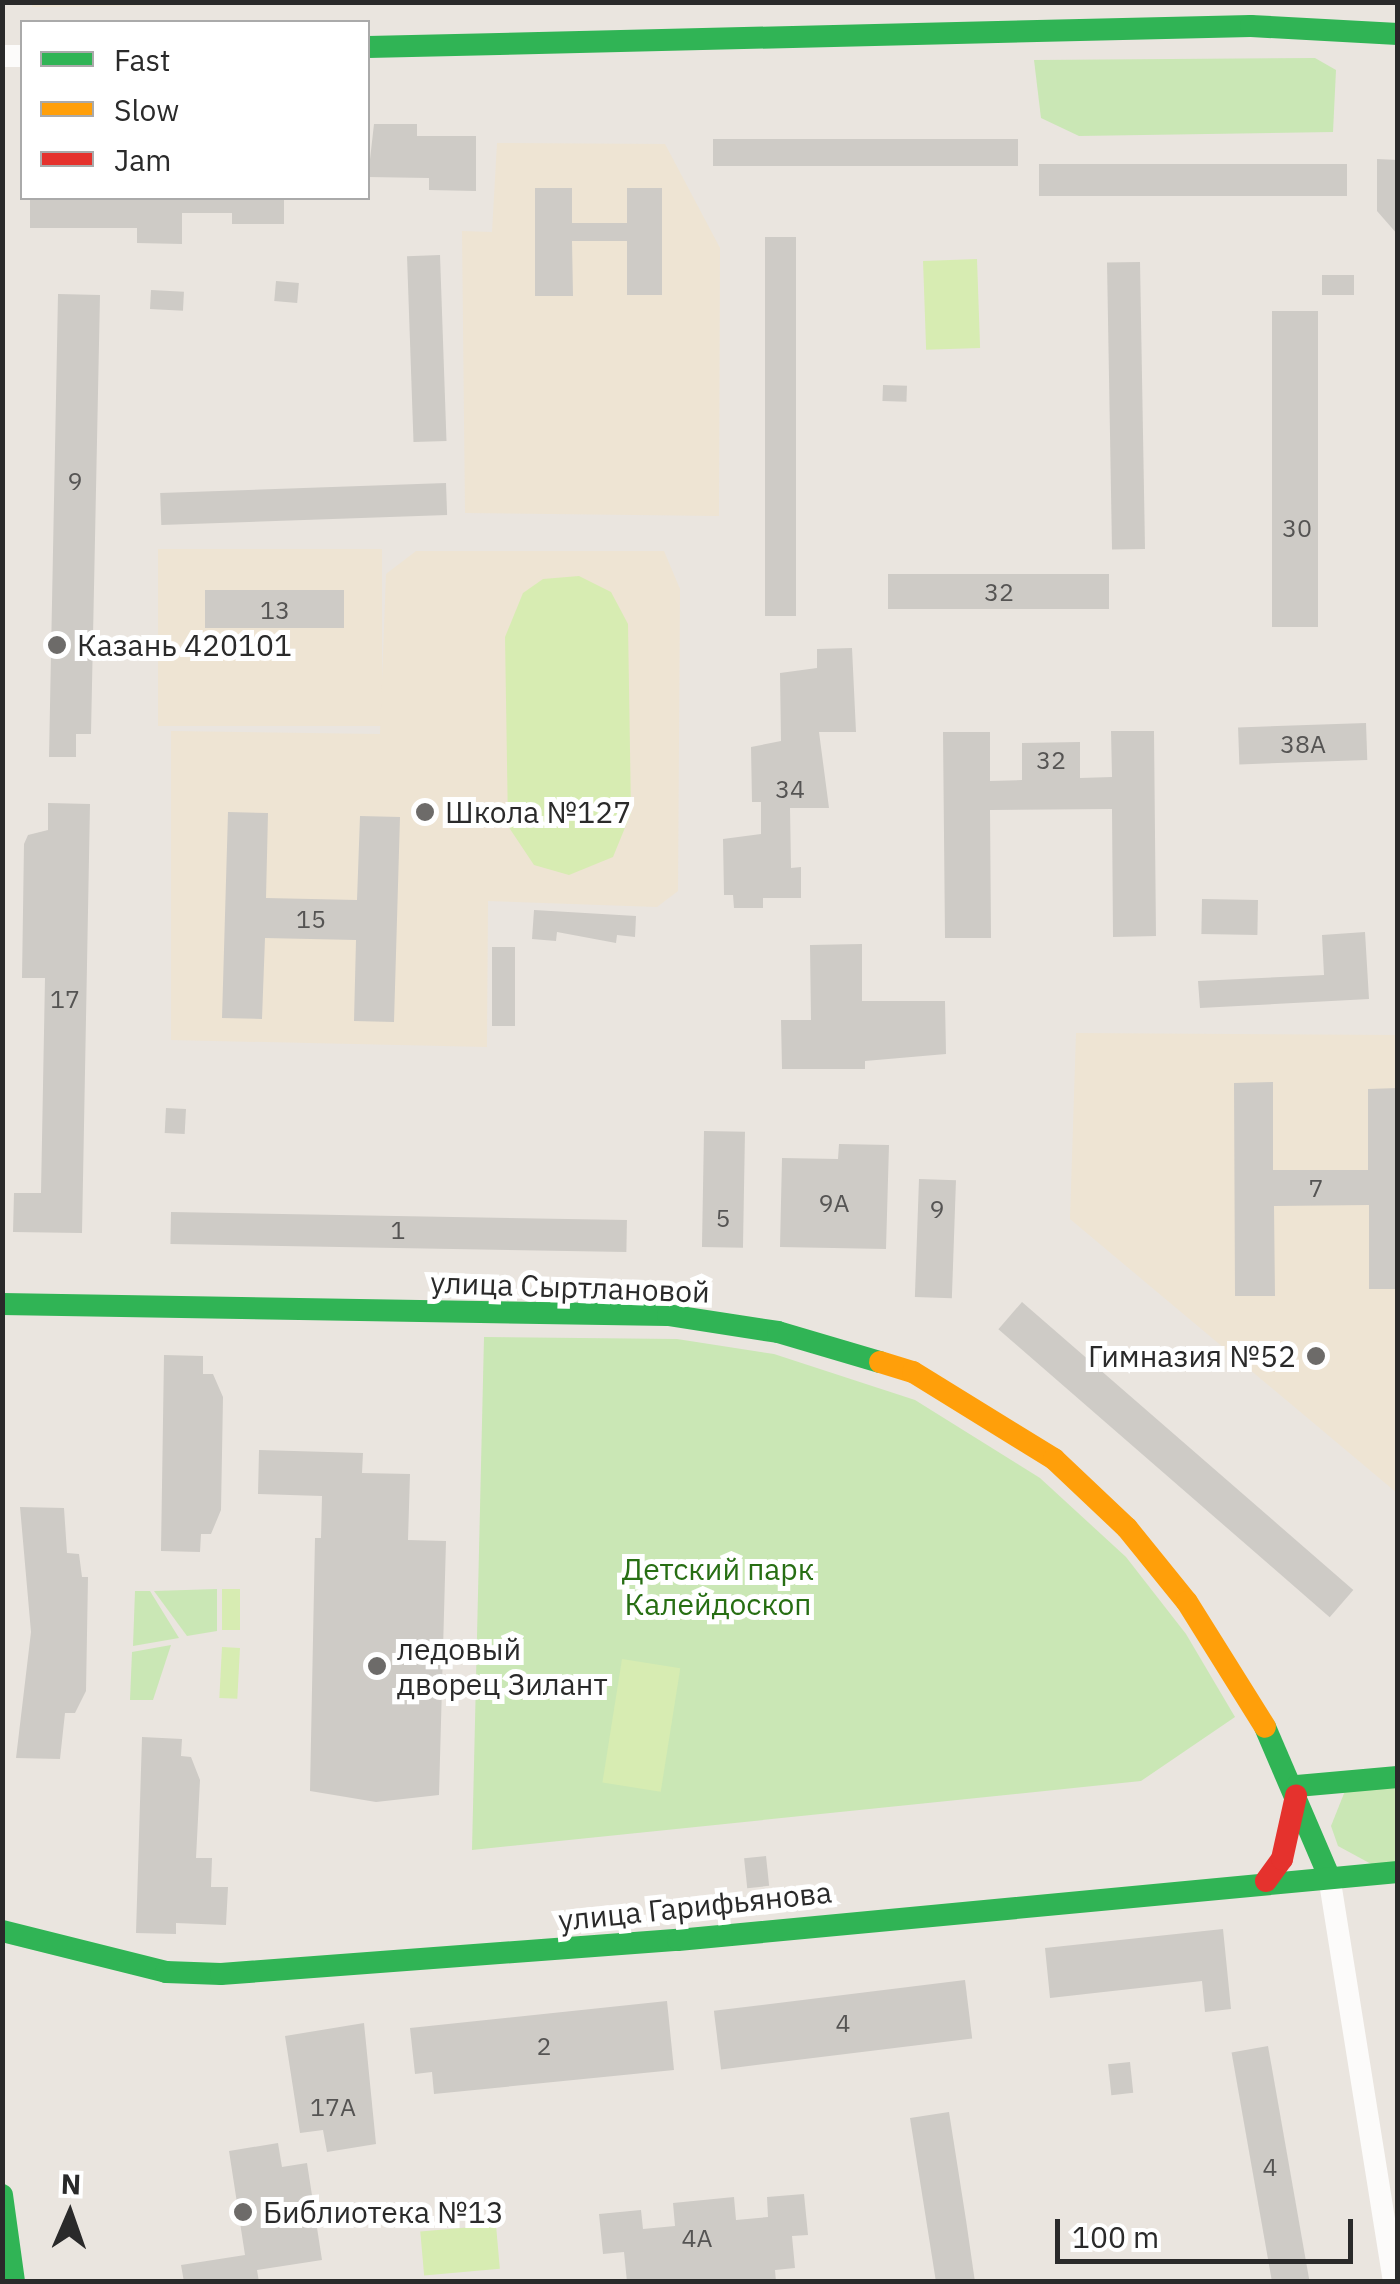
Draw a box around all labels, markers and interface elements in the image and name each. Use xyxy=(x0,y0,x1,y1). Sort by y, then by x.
legend xyxy=(20,20,370,200)
text: Fast xyxy=(114,40,171,79)
text: Slow xyxy=(114,90,179,129)
text: Jam xyxy=(114,140,172,179)
house number: 9 xyxy=(68,466,82,496)
house number: 30 xyxy=(1282,513,1312,543)
house number: 32 xyxy=(984,577,1014,607)
house number: 13 xyxy=(260,595,290,625)
place label: Казань 420101 xyxy=(77,627,292,663)
marker: Казань 420101 xyxy=(46,634,68,656)
house number: 38А xyxy=(1280,729,1326,759)
house number: 32 xyxy=(1036,745,1066,775)
house number: 34 xyxy=(775,774,805,804)
place label: Школа №127 xyxy=(445,794,631,830)
marker: Школа №127 xyxy=(414,801,436,823)
house number: 15 xyxy=(296,904,326,934)
house number: 17 xyxy=(50,984,80,1014)
house number: 7 xyxy=(1309,1173,1323,1203)
house number: 9А xyxy=(818,1188,850,1218)
house number: 9 xyxy=(930,1194,944,1224)
house number: 5 xyxy=(716,1203,730,1233)
house number: 1 xyxy=(391,1215,405,1245)
street label: улица Сыртлановой xyxy=(430,1264,710,1310)
place label: Гимназия №52 xyxy=(1088,1338,1296,1374)
marker: Гимназия №52 xyxy=(1305,1345,1327,1367)
park label: Детский парк Калейдоскоп xyxy=(622,1551,814,1622)
place label: ледовый дворец Зилант xyxy=(397,1631,608,1702)
marker: ледовый дворец Зилант xyxy=(366,1655,388,1677)
street label: улица Гарифьянова xyxy=(556,1874,834,1938)
house number: 4 xyxy=(836,2008,850,2038)
house number: 2 xyxy=(537,2031,551,2061)
house number: 17А xyxy=(310,2092,356,2122)
house number: 4 xyxy=(1263,2152,1277,2182)
north arrow xyxy=(20,2164,120,2264)
text: N xyxy=(60,2165,82,2202)
place label: Библиотека №13 xyxy=(263,2194,504,2230)
scale bar xyxy=(1060,2199,1358,2261)
marker: Библиотека №13 xyxy=(232,2201,254,2223)
text: 100 m xyxy=(1072,2217,1159,2256)
house number: 4А xyxy=(681,2223,713,2253)

